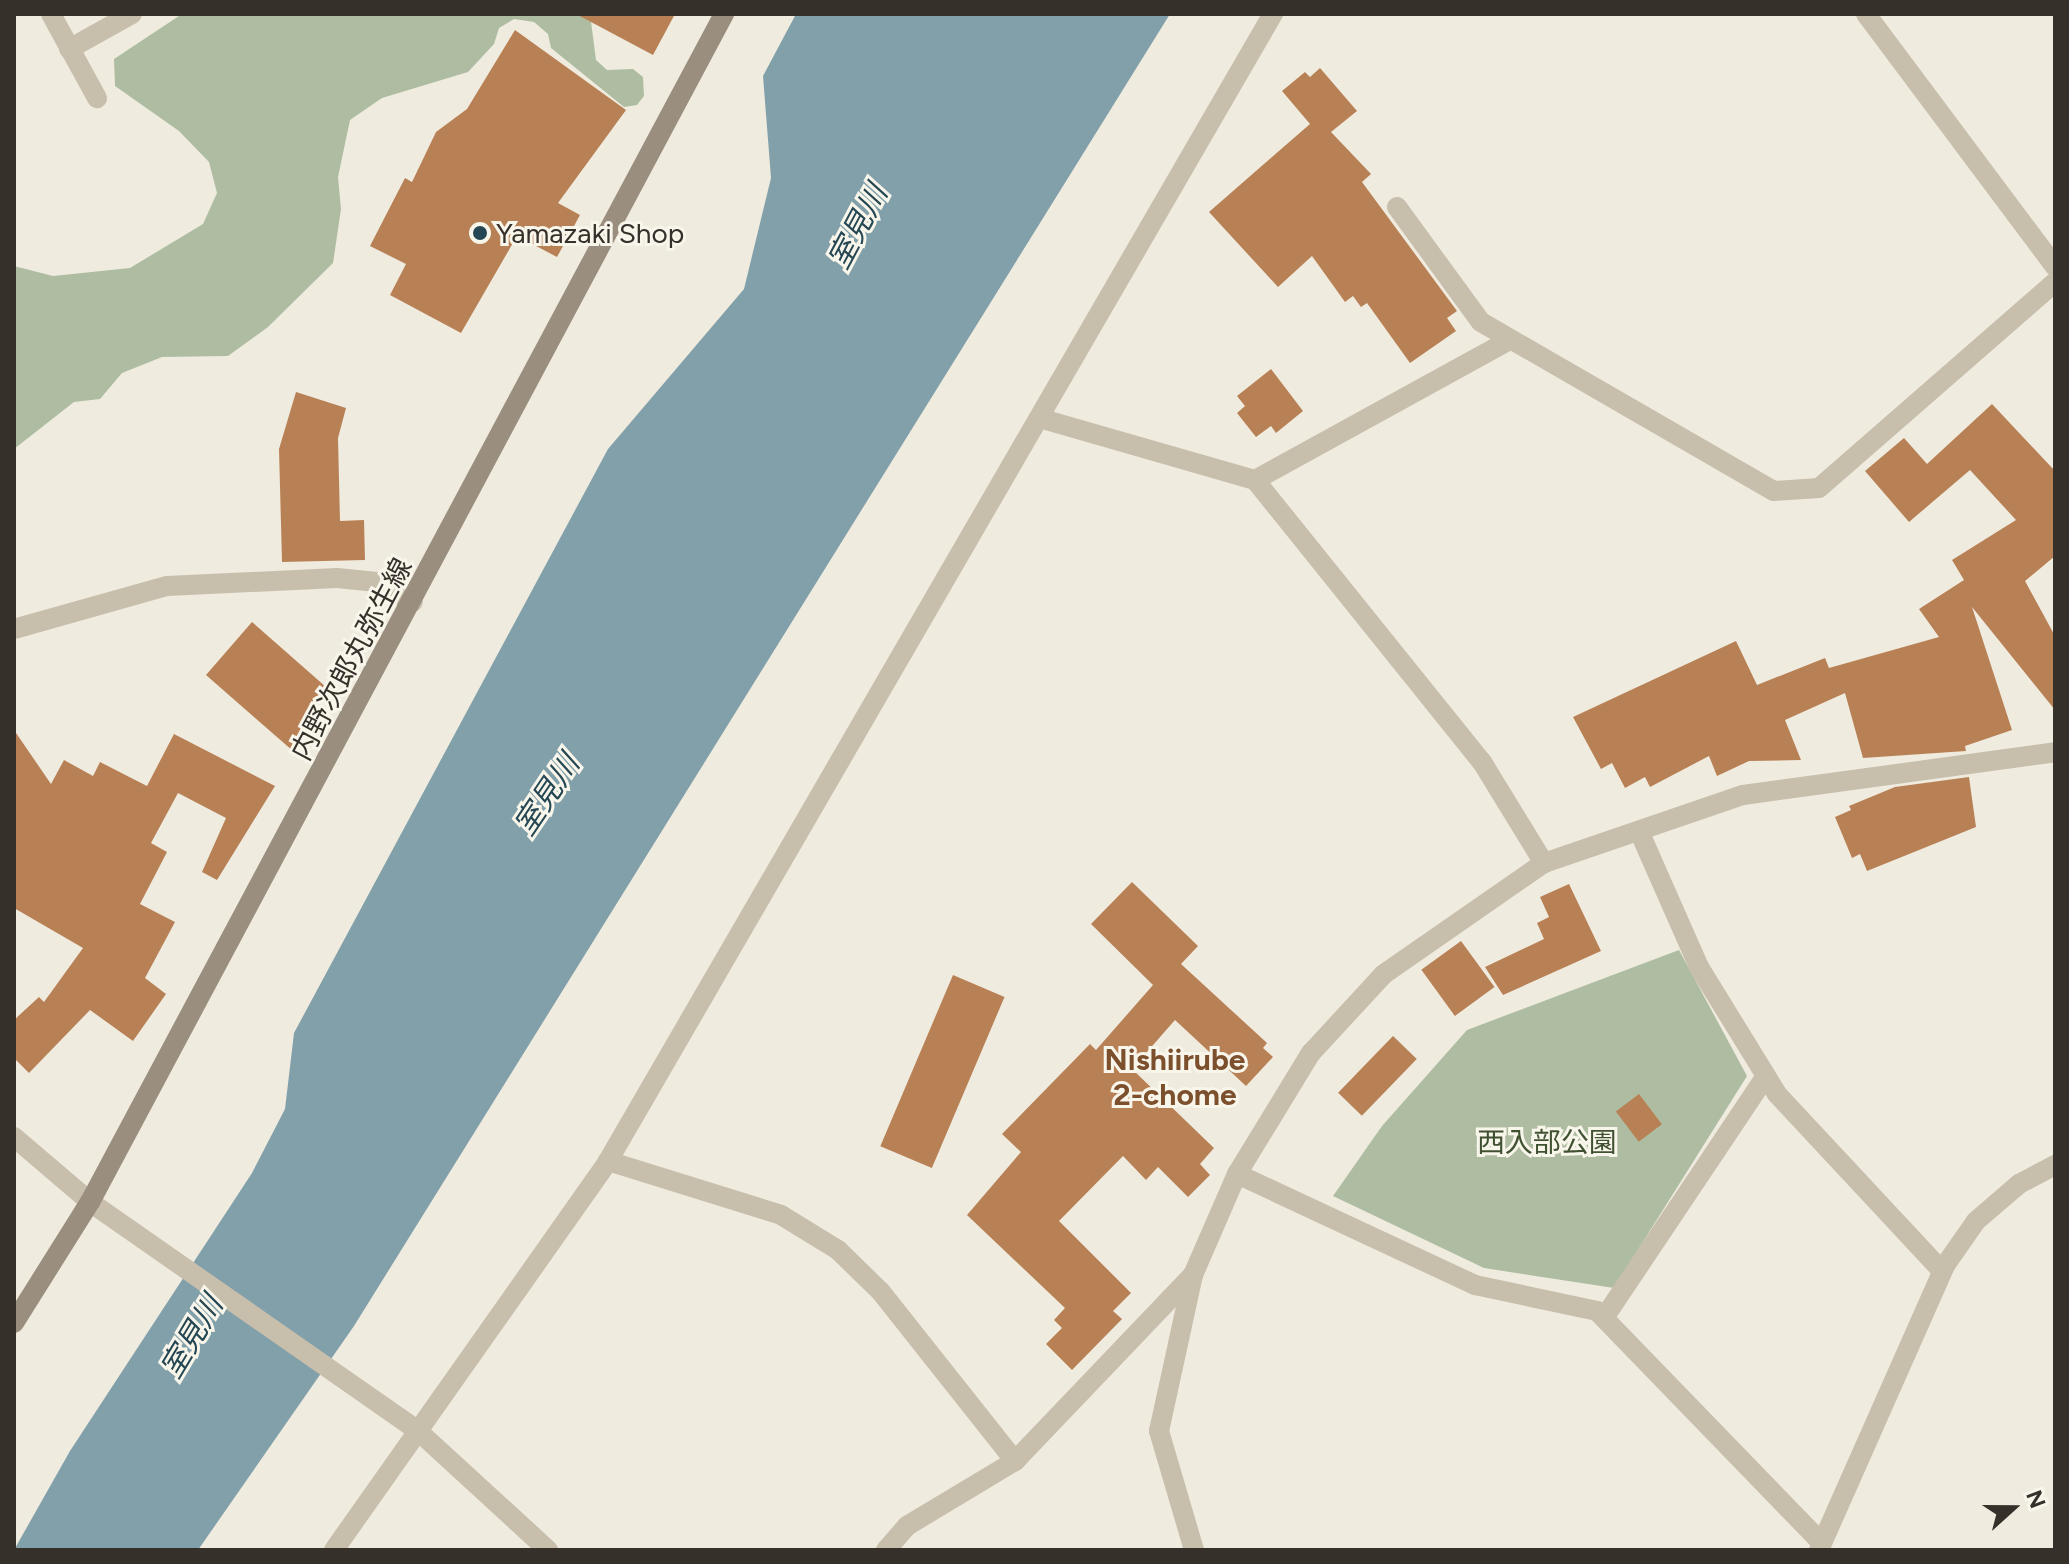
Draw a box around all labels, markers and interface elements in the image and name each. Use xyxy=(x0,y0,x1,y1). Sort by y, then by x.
water label: 室見川 xyxy=(821,179,895,275)
place label: Yamazaki Shop xyxy=(496,216,684,250)
marker: Yamazaki Shop xyxy=(471,224,489,242)
street label: 内野次郎丸弥生線 xyxy=(284,552,418,766)
water label: 室見川 xyxy=(507,748,587,842)
district label: Nishiirube 2-chome xyxy=(1105,1042,1245,1112)
park label: 西入部公園 xyxy=(1477,1125,1617,1159)
water label: 室見川 xyxy=(153,1289,231,1385)
north arrow xyxy=(1973,1468,2053,1548)
text: N xyxy=(2020,1486,2052,1512)

